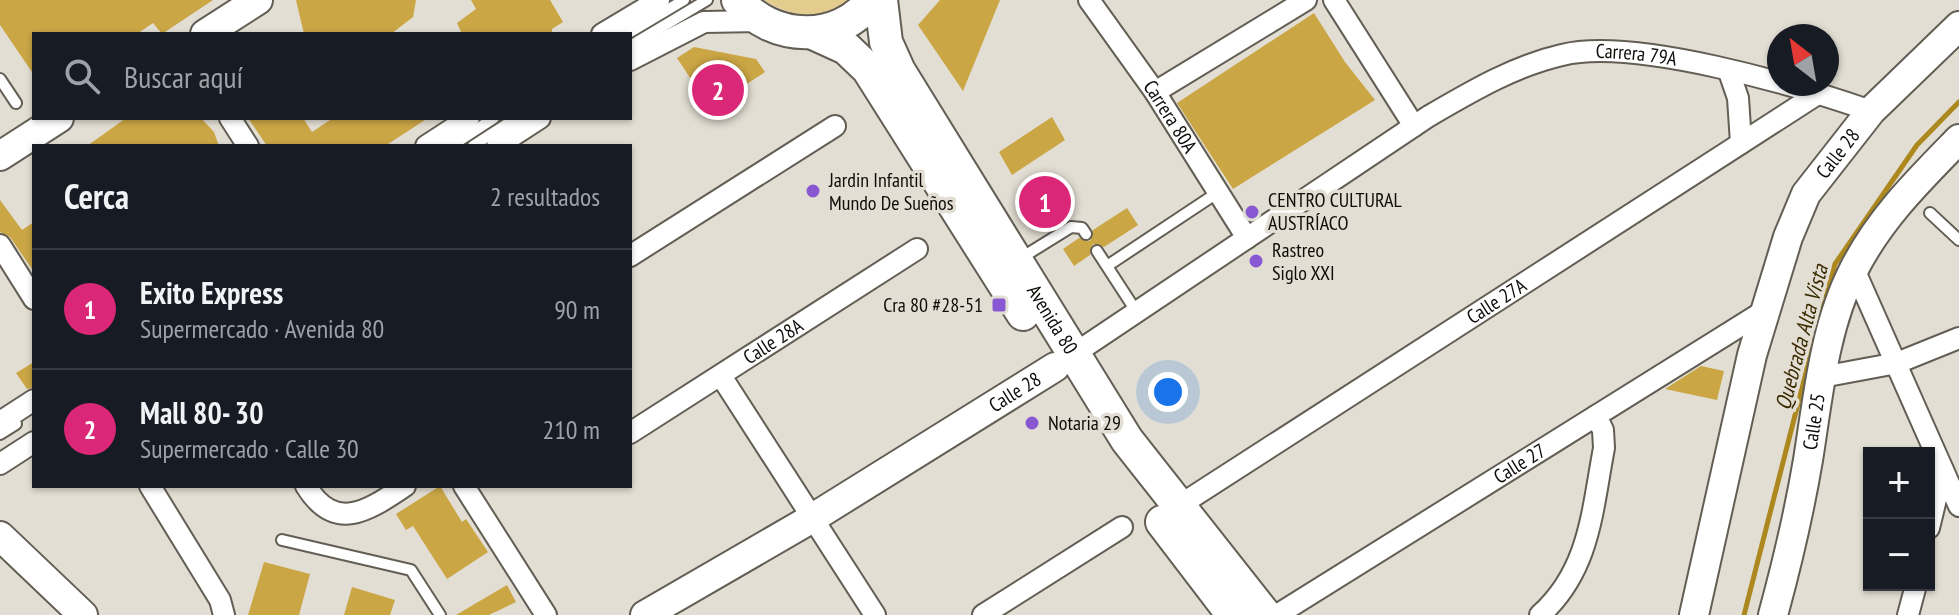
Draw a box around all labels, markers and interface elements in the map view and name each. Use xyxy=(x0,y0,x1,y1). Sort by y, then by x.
north arrow xyxy=(1767,24,1839,96)
search box xyxy=(32,32,632,120)
street label: Carrera 79A xyxy=(1596,38,1679,72)
icon: search xyxy=(60,54,104,98)
text: Buscar aquí xyxy=(124,57,243,96)
pin: 2 xyxy=(692,60,744,120)
street label: Carrera 80A xyxy=(1138,75,1203,158)
street label: Calle 28 xyxy=(1810,123,1866,184)
place label: Jardin Infantil Mundo De Sueños xyxy=(828,167,954,216)
pin: 1 xyxy=(1019,172,1071,232)
text: Cerca xyxy=(64,174,129,218)
text: 2 resultados xyxy=(490,180,600,213)
marker: Jardin Infantil Mundo De Sueños xyxy=(804,182,822,200)
place label: CENTRO CULTURAL AUSTRÍACO xyxy=(1268,187,1403,236)
marker: CENTRO CULTURAL AUSTRÍACO xyxy=(1243,203,1261,221)
place label: Rastreo Siglo XXI xyxy=(1272,237,1335,286)
marker: Rastreo Siglo XXI xyxy=(1247,252,1265,270)
water label: Quebrada Alta Vista xyxy=(1768,260,1834,413)
street label: Calle 27A xyxy=(1462,272,1532,330)
text: Exito Express xyxy=(140,273,283,312)
street label: Avenida 80 xyxy=(1021,280,1084,359)
place label: Cra 80 #28-51 xyxy=(883,292,983,318)
text: 1 xyxy=(84,293,96,326)
text: 90 m xyxy=(554,293,600,326)
marker: Cra 80 #28-51 xyxy=(990,296,1008,314)
text: Supermercado · Avenida 80 xyxy=(140,312,384,345)
street label: Calle 28A xyxy=(738,312,808,370)
street label: Calle 28 xyxy=(984,366,1046,418)
your location xyxy=(1148,372,1188,412)
street label: Calle 25 xyxy=(1797,391,1831,452)
text: Mall 80- 30 xyxy=(140,393,264,432)
place label: Notaria 29 xyxy=(1048,410,1121,436)
text: 2 xyxy=(84,413,96,446)
text: 210 m xyxy=(542,413,600,446)
marker: Notaria 29 xyxy=(1023,414,1041,432)
text: Supermercado · Calle 30 xyxy=(140,432,359,465)
street label: Calle 27 xyxy=(1489,437,1551,490)
map controls xyxy=(1863,447,1935,591)
button: + xyxy=(1863,447,1935,519)
button: − xyxy=(1863,519,1935,591)

